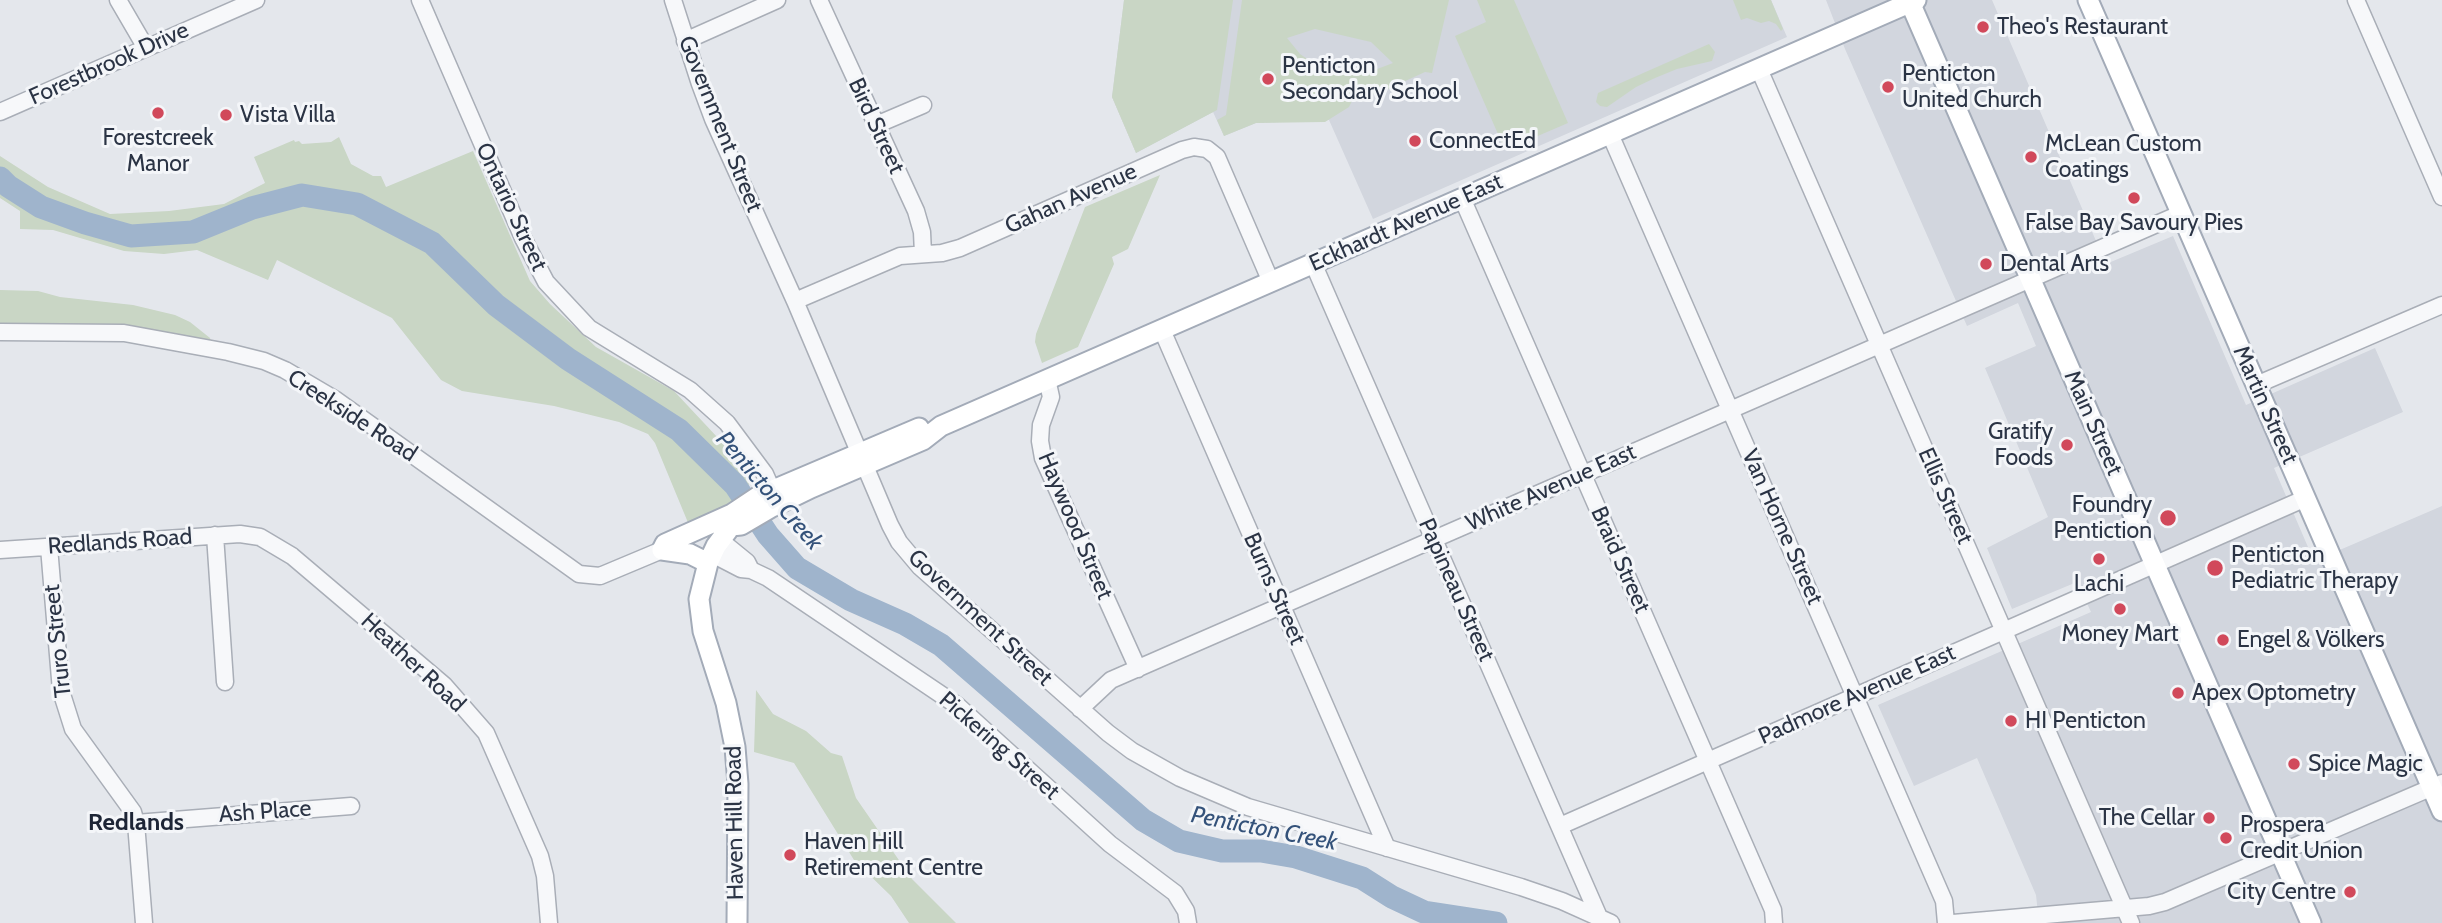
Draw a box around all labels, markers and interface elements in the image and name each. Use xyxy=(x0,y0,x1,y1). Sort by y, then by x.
place label: Theo's Restaurant xyxy=(1997,13,2168,41)
street label: Forestbrook Drive xyxy=(25,16,193,112)
marker: Theo's Restaurant xyxy=(1975,19,1991,35)
street label: Government Street xyxy=(672,32,768,216)
place label: Penticton Secondary School xyxy=(1282,52,1458,106)
place label: Penticton United Church xyxy=(1902,60,2042,114)
marker: Penticton Secondary School xyxy=(1260,71,1276,87)
street label: Bird Street xyxy=(842,74,910,178)
marker: Penticton United Church xyxy=(1880,79,1896,95)
place label: Vista Villa xyxy=(240,101,335,129)
marker: Forestcreek Manor xyxy=(150,105,166,121)
marker: Vista Villa xyxy=(218,107,234,123)
place label: Forestcreek Manor xyxy=(103,124,213,178)
place label: ConnectEd xyxy=(1429,127,1536,155)
place label: McLean Custom Coatings xyxy=(2045,130,2202,184)
marker: ConnectEd xyxy=(1407,133,1423,149)
street label: Ontario Street xyxy=(469,139,553,275)
marker: McLean Custom Coatings xyxy=(2023,149,2039,165)
street label: Gahan Avenue xyxy=(1001,158,1141,240)
street label: Eckhardt Avenue East xyxy=(1305,168,1507,278)
marker: False Bay Savoury Pies xyxy=(2126,190,2142,206)
place label: False Bay Savoury Pies xyxy=(2025,209,2243,237)
place label: Dental Arts xyxy=(2000,250,2109,278)
marker: Dental Arts xyxy=(1978,256,1994,272)
street label: Martin Street xyxy=(2227,342,2303,468)
street label: Creekside Road xyxy=(282,364,422,468)
street label: Main Street xyxy=(2058,366,2128,480)
place label: Gratify Foods xyxy=(1988,418,2053,472)
water label: Penticton Creek xyxy=(710,426,828,556)
marker: Gratify Foods xyxy=(2059,437,2075,453)
street label: White Avenue East xyxy=(1462,438,1640,538)
street label: Ellis Street xyxy=(1912,444,1978,548)
street label: Van Horne Street xyxy=(1735,445,1829,609)
street label: Haywood Street xyxy=(1032,448,1118,604)
place label: Foundry Pentiction xyxy=(2053,491,2152,545)
street label: Braid Street xyxy=(1584,502,1656,618)
marker: Foundry Pentiction xyxy=(2158,508,2178,528)
street label: Papineau Street xyxy=(1412,514,1500,666)
street label: Redlands Road xyxy=(47,523,193,561)
street label: Burns Street xyxy=(1237,529,1311,649)
place label: Penticton Pediatric Therapy xyxy=(2231,541,2398,595)
street label: Government Street xyxy=(902,544,1058,692)
marker: Lachi xyxy=(2091,551,2107,567)
marker: Penticton Pediatric Therapy xyxy=(2205,558,2225,578)
place label: Lachi xyxy=(2074,570,2124,598)
street label: Truro Street xyxy=(38,583,78,699)
marker: Money Mart xyxy=(2112,601,2128,617)
street label: Heather Road xyxy=(355,608,471,718)
place label: Money Mart xyxy=(2062,620,2178,648)
place label: Engel & Völkers xyxy=(2237,626,2385,654)
marker: Engel & Völkers xyxy=(2215,632,2231,648)
street label: Padmore Avenue East xyxy=(1754,639,1960,751)
place label: Apex Optometry xyxy=(2192,679,2356,707)
marker: Apex Optometry xyxy=(2170,685,2186,701)
street label: Pickering Street xyxy=(933,686,1065,806)
place label: HI Penticton xyxy=(2025,707,2146,735)
marker: HI Penticton xyxy=(2003,713,2019,729)
street label: Haven Hill Road xyxy=(720,746,750,900)
place label: Spice Magic xyxy=(2308,750,2423,778)
marker: Spice Magic xyxy=(2286,756,2302,772)
street label: Ash Place xyxy=(218,795,312,829)
water label: Penticton Creek xyxy=(1189,801,1339,857)
place label: The Cellar xyxy=(2099,804,2195,832)
district label: Redlands xyxy=(88,809,184,837)
marker: The Cellar xyxy=(2201,810,2217,826)
place label: Prospera Credit Union xyxy=(2240,811,2363,865)
place label: Haven Hill Retirement Centre xyxy=(804,828,983,882)
marker: Prospera Credit Union xyxy=(2218,830,2234,846)
marker: Haven Hill Retirement Centre xyxy=(782,847,798,863)
place label: City Centre xyxy=(2227,878,2336,906)
marker: City Centre xyxy=(2342,884,2358,900)

